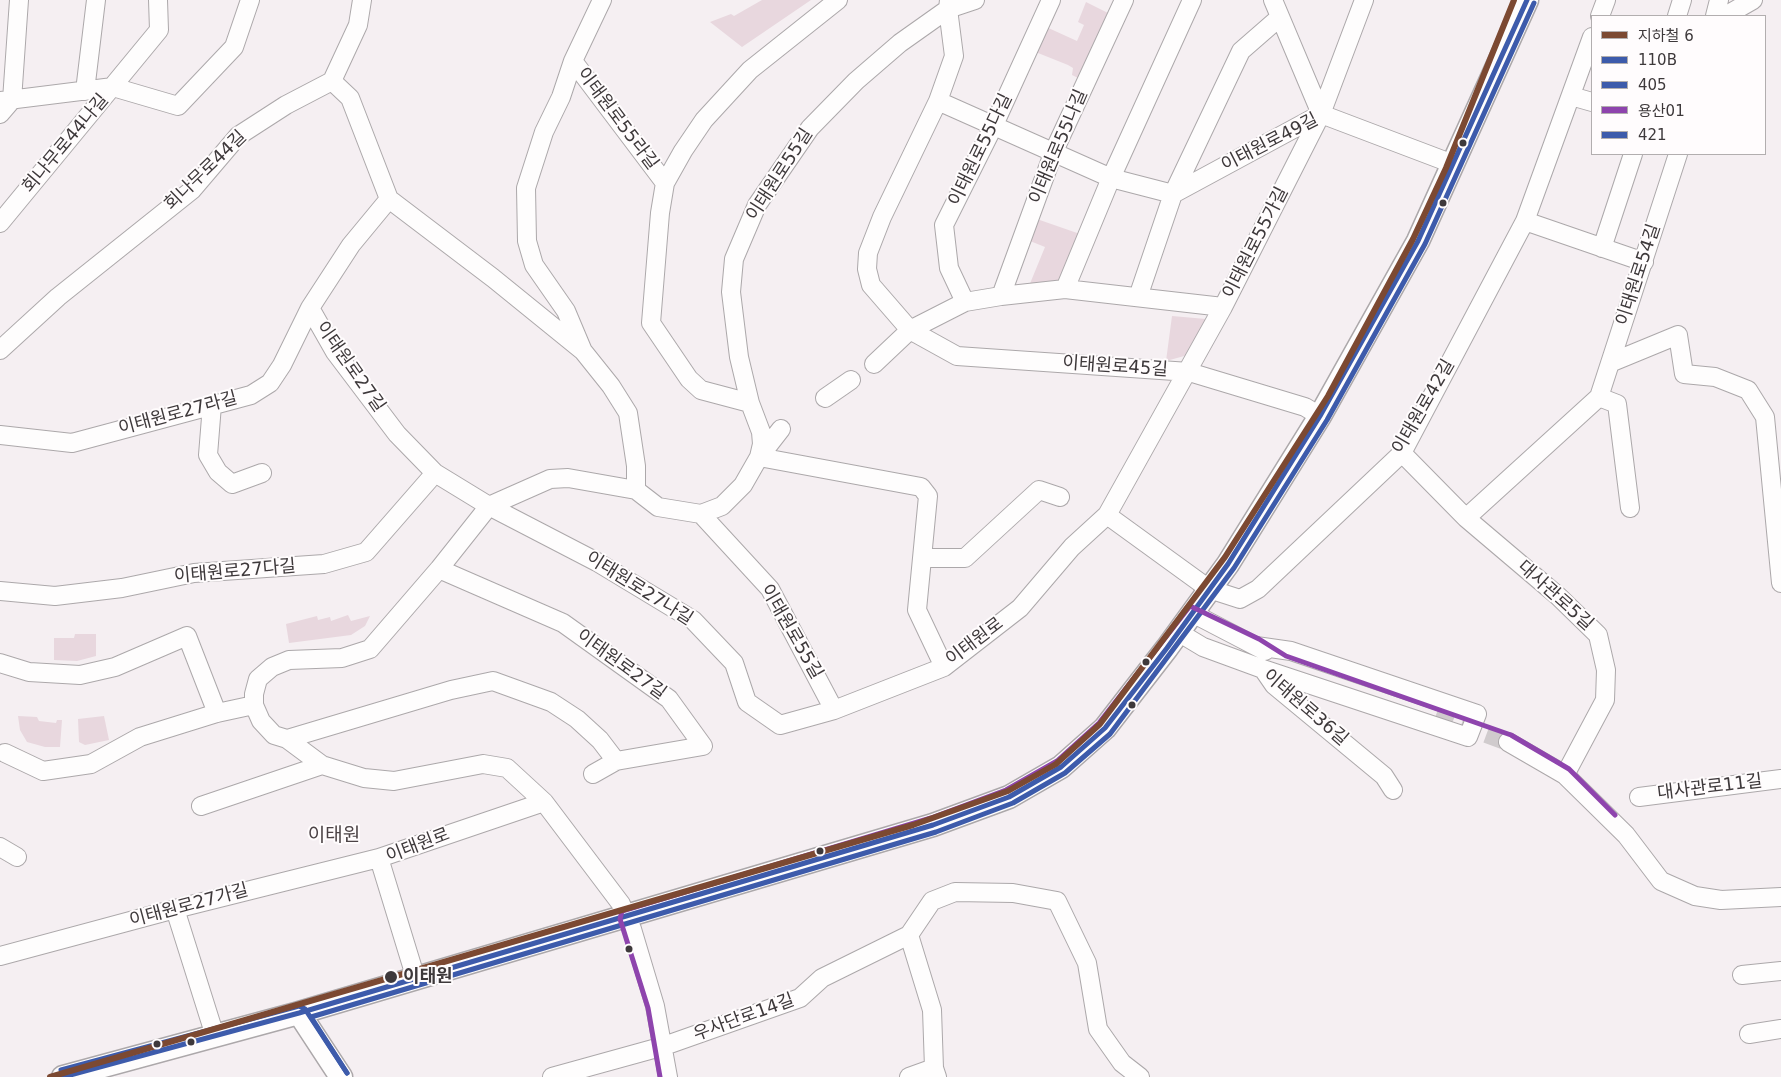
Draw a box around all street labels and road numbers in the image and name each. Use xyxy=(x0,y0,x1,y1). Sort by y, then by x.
street label: 이태원로55라길 xyxy=(572,64,662,174)
street label: 이태원로55나길 xyxy=(1025,87,1093,207)
street label: 회나무로44나길 xyxy=(18,90,114,198)
street label: 이태원로55다길 xyxy=(944,90,1018,210)
street label: 이태원로49길 xyxy=(1218,109,1322,177)
street label: 이태원로55길 xyxy=(742,125,818,225)
street label: 회나무로44길 xyxy=(160,127,252,215)
street label: 이태원로55가길 xyxy=(1219,184,1293,302)
street label: 이태원로54길 xyxy=(1612,221,1666,329)
street label: 이태원로27길 xyxy=(311,318,389,416)
street label: 이태원로45길 xyxy=(1062,353,1168,381)
street label: 이태원로42길 xyxy=(1388,356,1460,458)
street label: 이태원로27라길 xyxy=(116,388,240,440)
street label: 이태원로27나길 xyxy=(581,547,697,631)
street label: 이태원로27다길 xyxy=(173,556,297,588)
street label: 대사관로5길 xyxy=(1513,556,1597,636)
street label: 이태원로55길 xyxy=(755,581,827,683)
street label: 이태원로 xyxy=(942,613,1008,671)
street label: 이태원로27길 xyxy=(572,625,670,705)
street label: 이태원로36길 xyxy=(1258,665,1352,751)
street label: 대사관로11길 xyxy=(1656,771,1764,805)
street label: 이태원로 xyxy=(383,824,453,868)
street label: 이태원로27가길 xyxy=(127,880,251,932)
street label: 우사단로14길 xyxy=(691,990,797,1046)

